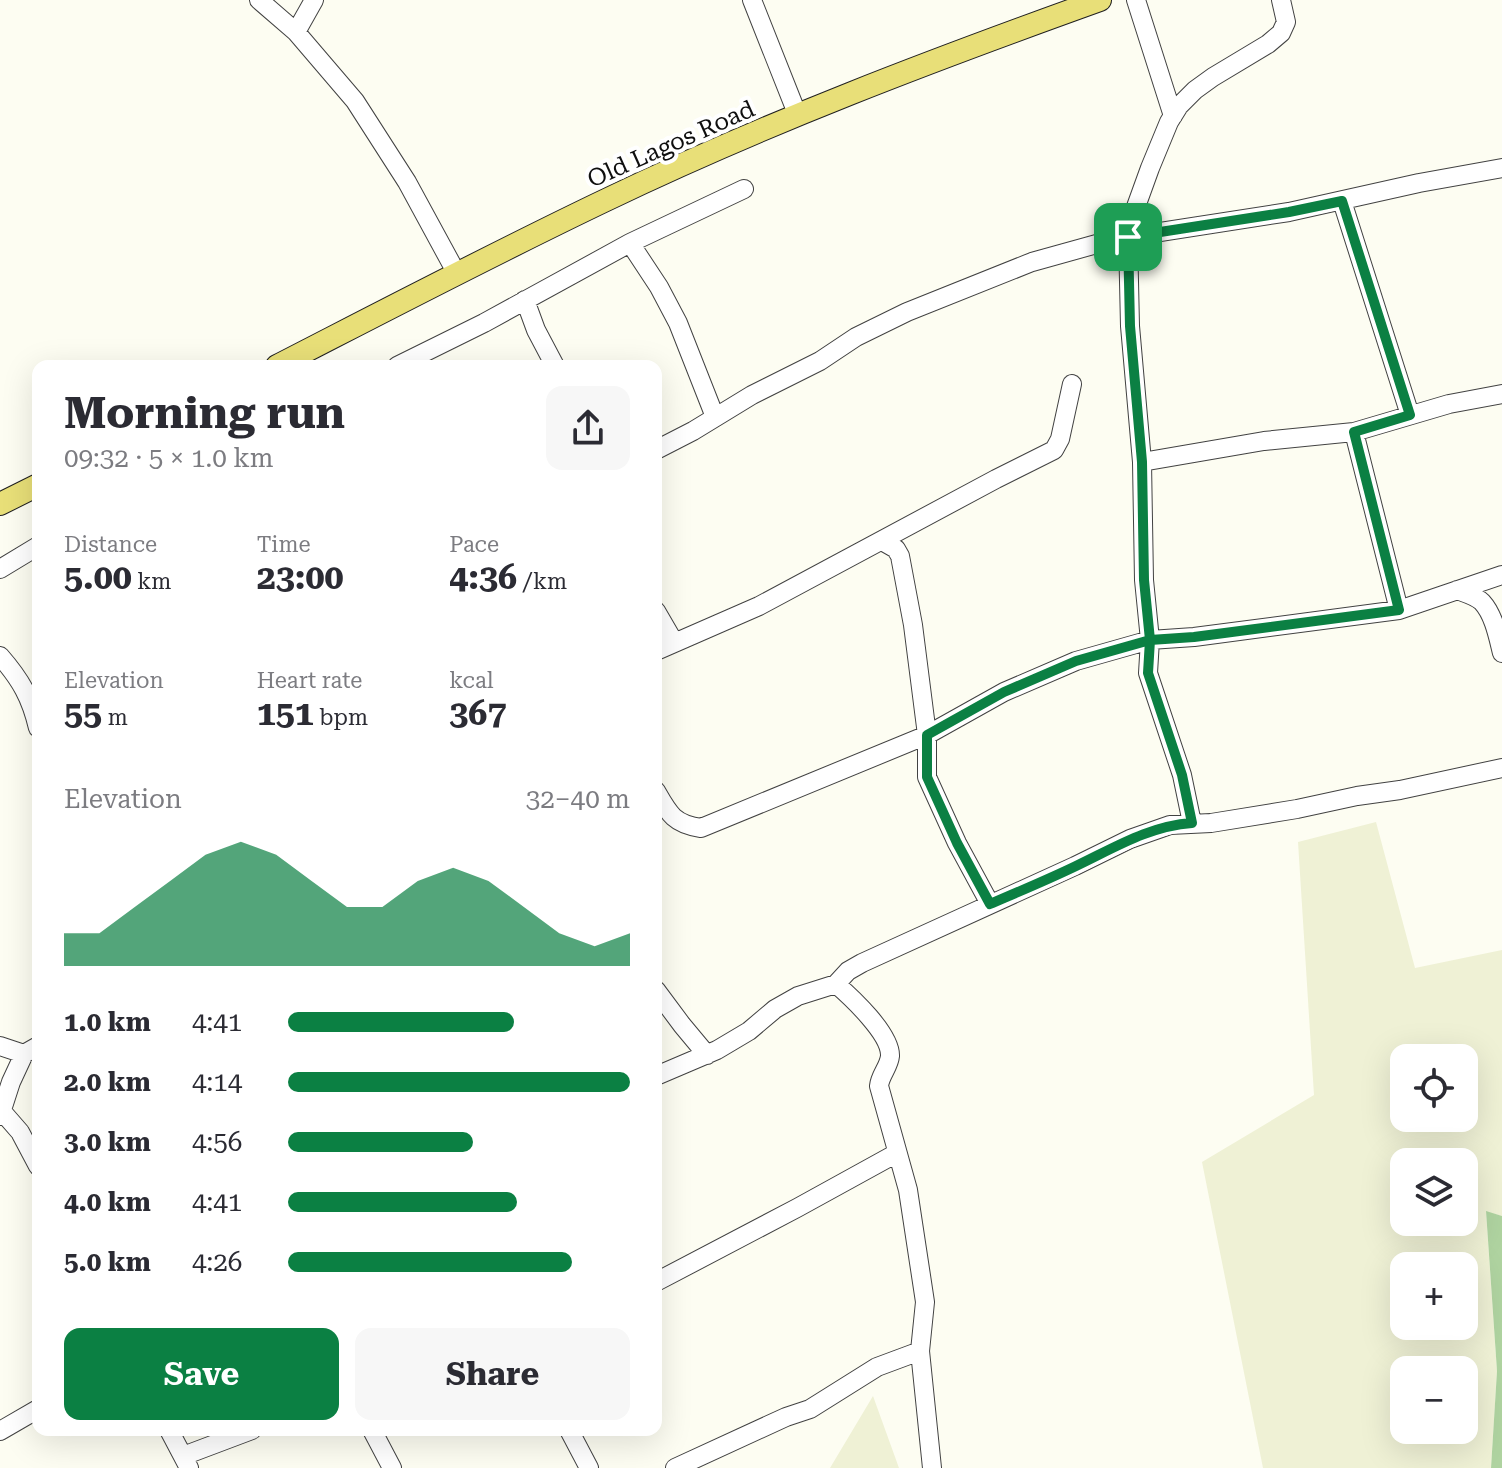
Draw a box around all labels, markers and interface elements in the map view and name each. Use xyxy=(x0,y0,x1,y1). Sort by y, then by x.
street label: Old Lagos Road xyxy=(583,95,759,193)
pin xyxy=(1094,203,1162,271)
icon: arrive xyxy=(1106,215,1150,259)
button: share xyxy=(546,386,630,470)
text: Morning run xyxy=(64,387,345,439)
text: 09:32 · 5 × 1.0 km xyxy=(64,443,274,473)
text: Distance xyxy=(64,532,157,557)
text: Time xyxy=(257,532,311,557)
text: Pace xyxy=(449,532,499,557)
text: 5.00 xyxy=(64,557,132,597)
text: 23:00 xyxy=(257,557,343,597)
text: 4:36 xyxy=(449,557,517,597)
text: km xyxy=(132,569,171,594)
text: /km xyxy=(517,569,567,594)
text: Elevation xyxy=(64,668,164,693)
text: Heart rate xyxy=(257,668,362,693)
text: kcal xyxy=(449,668,494,693)
text: 55 xyxy=(64,693,102,733)
text: 151 xyxy=(257,693,314,733)
text: 367 xyxy=(449,693,506,733)
text: m xyxy=(102,705,128,730)
text: bpm xyxy=(314,705,368,730)
text: Elevation xyxy=(64,784,182,814)
text: 32–40 m xyxy=(526,784,630,814)
text: 1.0 km xyxy=(64,1007,151,1037)
text: 4:41 xyxy=(192,1007,242,1037)
map controls xyxy=(1390,1044,1478,1444)
button: locate xyxy=(1390,1044,1478,1132)
text: 2.0 km xyxy=(64,1067,151,1097)
text: 4:14 xyxy=(192,1067,242,1097)
text: 3.0 km xyxy=(64,1127,151,1157)
text: 4:56 xyxy=(192,1127,242,1157)
button: layers xyxy=(1390,1148,1478,1236)
text: 4.0 km xyxy=(64,1187,151,1217)
text: 4:41 xyxy=(192,1187,242,1217)
text: 5.0 km xyxy=(64,1247,151,1277)
text: 4:26 xyxy=(192,1247,242,1277)
button: + xyxy=(1390,1252,1478,1340)
button: Save xyxy=(64,1328,339,1420)
button: Share xyxy=(355,1328,630,1420)
button: − xyxy=(1390,1356,1478,1444)

